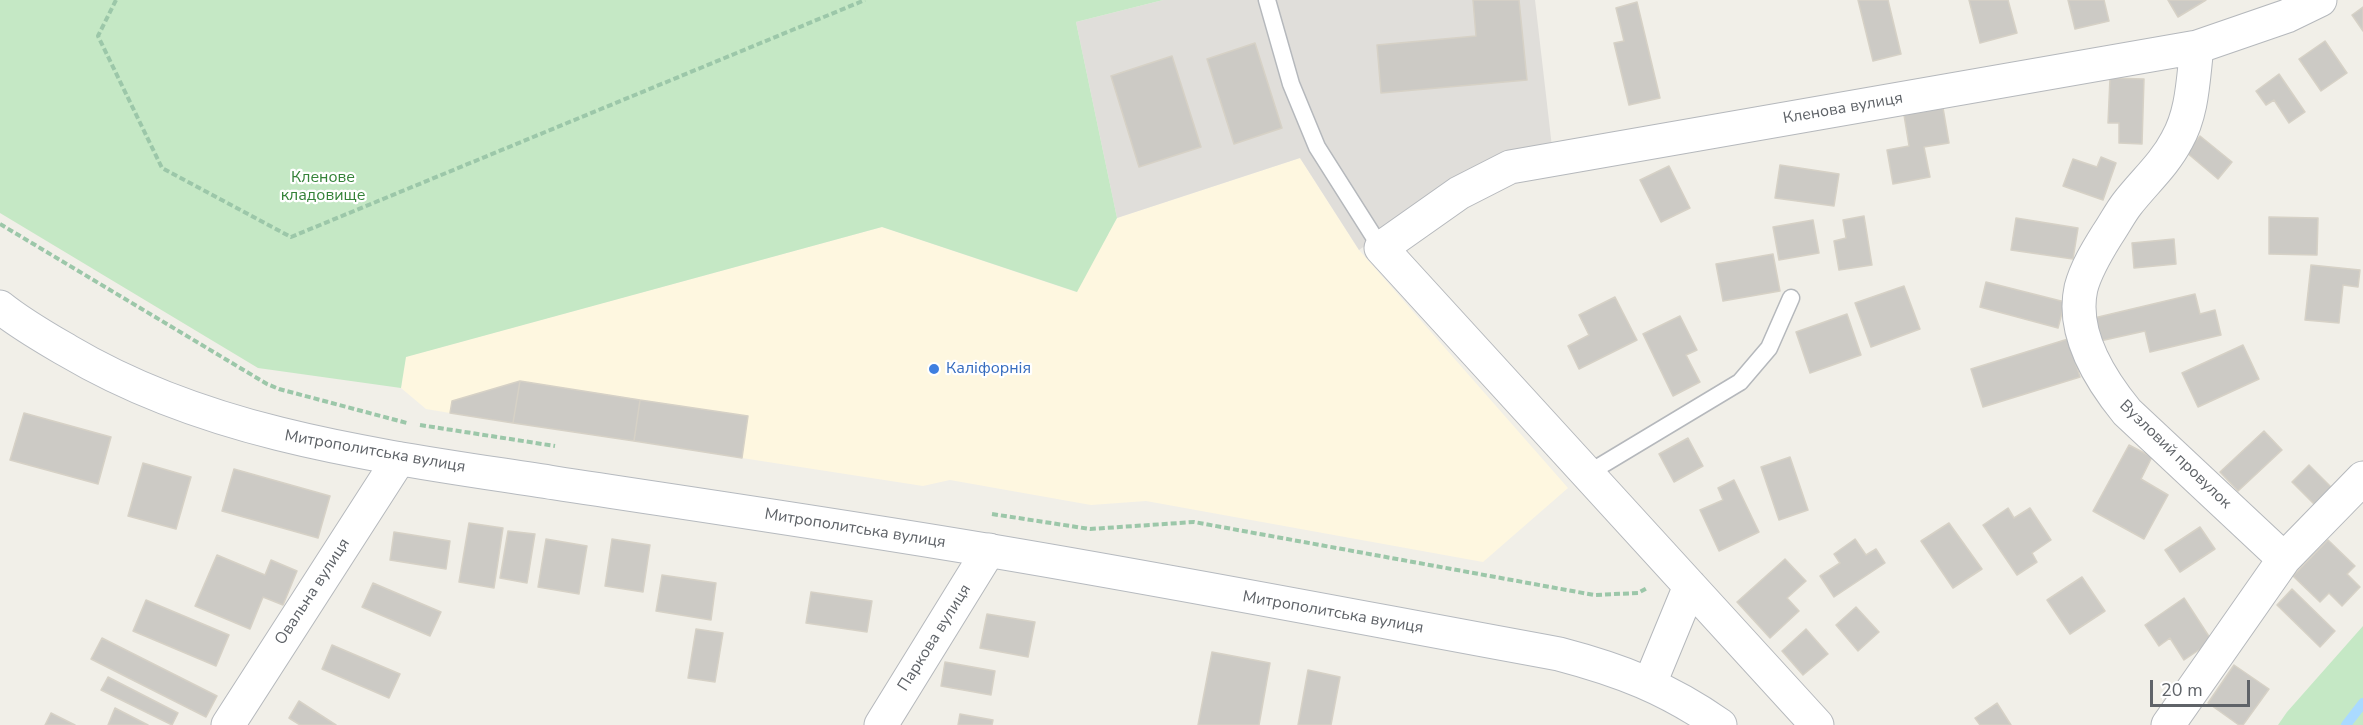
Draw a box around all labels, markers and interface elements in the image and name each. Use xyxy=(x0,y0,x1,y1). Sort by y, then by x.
street label: Кленова вулиця xyxy=(1782,89,1904,129)
park label: Кленове кладовище xyxy=(281,168,365,206)
place label: Каліфорнія xyxy=(946,359,1031,379)
marker: Каліфорнія xyxy=(927,362,941,376)
street label: Вузловий провулок xyxy=(2115,397,2235,513)
street label: Митрополитська вулиця xyxy=(283,427,467,477)
street label: Митрополитська вулиця xyxy=(763,505,947,553)
street label: Овальна вулиця xyxy=(271,535,355,649)
street label: Паркова вулиця xyxy=(894,581,976,695)
street label: Митрополитська вулиця xyxy=(1241,588,1425,638)
scale bar xyxy=(2153,668,2254,706)
text: 20 m xyxy=(2161,678,2203,702)

